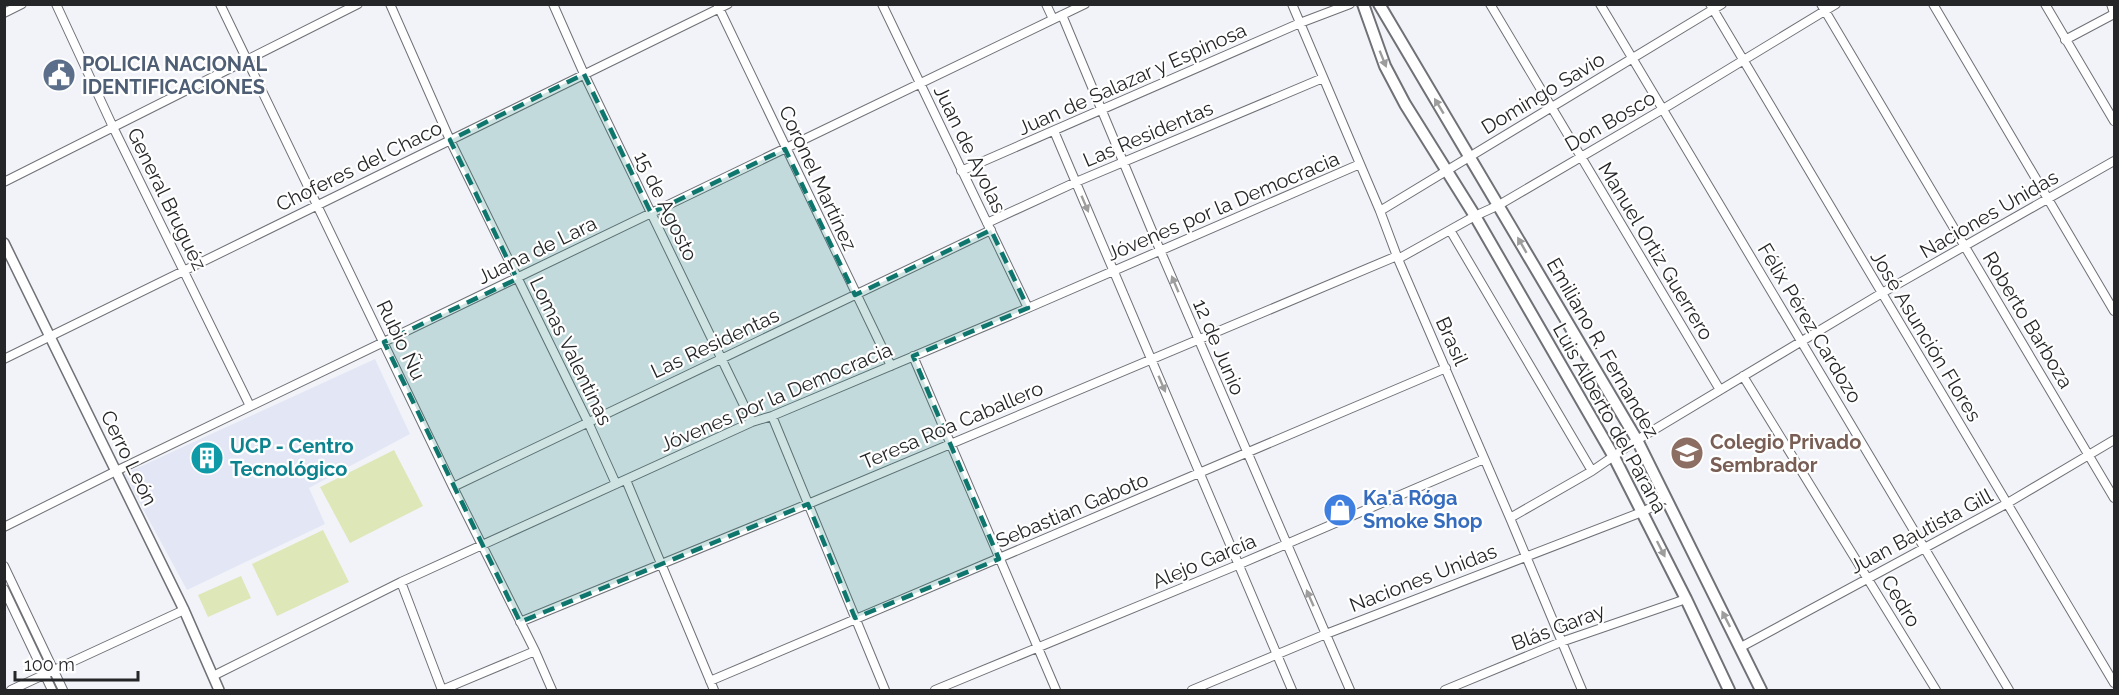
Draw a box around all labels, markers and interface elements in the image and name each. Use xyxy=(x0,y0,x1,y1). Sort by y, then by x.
street label: Juan de Salazar y Espinosa xyxy=(1014,18,1250,140)
street label: Domingo Savio xyxy=(1477,47,1609,139)
one-way arrow xyxy=(1378,51,1388,69)
place label: POLICIA NACIONAL IDENTIFICACIONES xyxy=(82,52,267,99)
public building icon: POLICIA NACIONAL IDENTIFICACIONES xyxy=(41,57,77,93)
street label: Juan de Ayolas xyxy=(929,81,1011,217)
street label: Don Bosco xyxy=(1560,85,1660,157)
street label: Las Residentas xyxy=(1079,96,1217,172)
one-way arrow xyxy=(1434,98,1445,114)
street label: Coronel Martínez xyxy=(774,102,862,254)
street label: Choferes del Chaco xyxy=(272,115,446,217)
street label: General Bruguéz xyxy=(122,124,212,274)
street label: Jóvenes por la Democracia xyxy=(1103,146,1343,266)
street label: 15 de Agosto xyxy=(629,147,703,265)
street label: Manuel Ortiz Guerrero xyxy=(1593,158,1719,344)
street label: Naciones Unidas xyxy=(1916,165,2062,263)
one-way arrow xyxy=(1081,196,1090,213)
street label: Juana de Lara xyxy=(473,211,601,289)
one-way arrow xyxy=(1517,237,1528,253)
street label: Félix Pérez Cardozo xyxy=(1753,239,1867,407)
street label: José Asunción Flores xyxy=(1865,246,1987,426)
street label: Roberto Barboza xyxy=(1978,247,2078,393)
street label: Emiliano R. Fernandez xyxy=(1542,254,1664,443)
street label: Lomas Valentinas xyxy=(525,273,617,429)
one-way arrow xyxy=(1170,276,1179,293)
street label: 12 de Junio xyxy=(1188,295,1250,399)
street label: Rubio Ñu xyxy=(371,296,431,384)
street label: Las Residentas xyxy=(647,303,783,383)
street label: Brasil xyxy=(1431,313,1473,370)
street label: Luis Alberto del Paraná xyxy=(1548,319,1672,517)
street label: Jóvenes por la Democracia xyxy=(656,337,896,457)
one-way arrow xyxy=(1157,375,1167,393)
street label: Teresa Roa Caballero xyxy=(857,376,1047,474)
street label: Cerro León xyxy=(96,406,162,510)
place label: Colegio Privado Sembrador xyxy=(1710,430,1861,477)
place label: UCP - Centro Tecnológico xyxy=(230,434,354,481)
school or university icon: Colegio Privado Sembrador xyxy=(1669,435,1705,471)
building icon: UCP - Centro Tecnológico xyxy=(189,440,225,476)
street label: Sebastian Gaboto xyxy=(992,467,1152,553)
street label: Juan Bautista Gill xyxy=(1846,483,1997,579)
place label: Ka'a Róga Smoke Shop xyxy=(1363,486,1483,533)
shop icon: Ka'a Róga Smoke Shop xyxy=(1322,492,1358,528)
street label: Alejo García xyxy=(1149,528,1259,594)
street label: Naciones Unidas xyxy=(1346,539,1500,617)
one-way arrow xyxy=(1656,541,1666,558)
street label: Cedro xyxy=(1876,571,1926,631)
one-way arrow xyxy=(1305,589,1315,607)
street label: Blás Garay xyxy=(1508,598,1608,656)
one-way arrow xyxy=(1722,610,1731,627)
scale bar xyxy=(15,644,138,682)
text: 100 m xyxy=(24,654,75,675)

